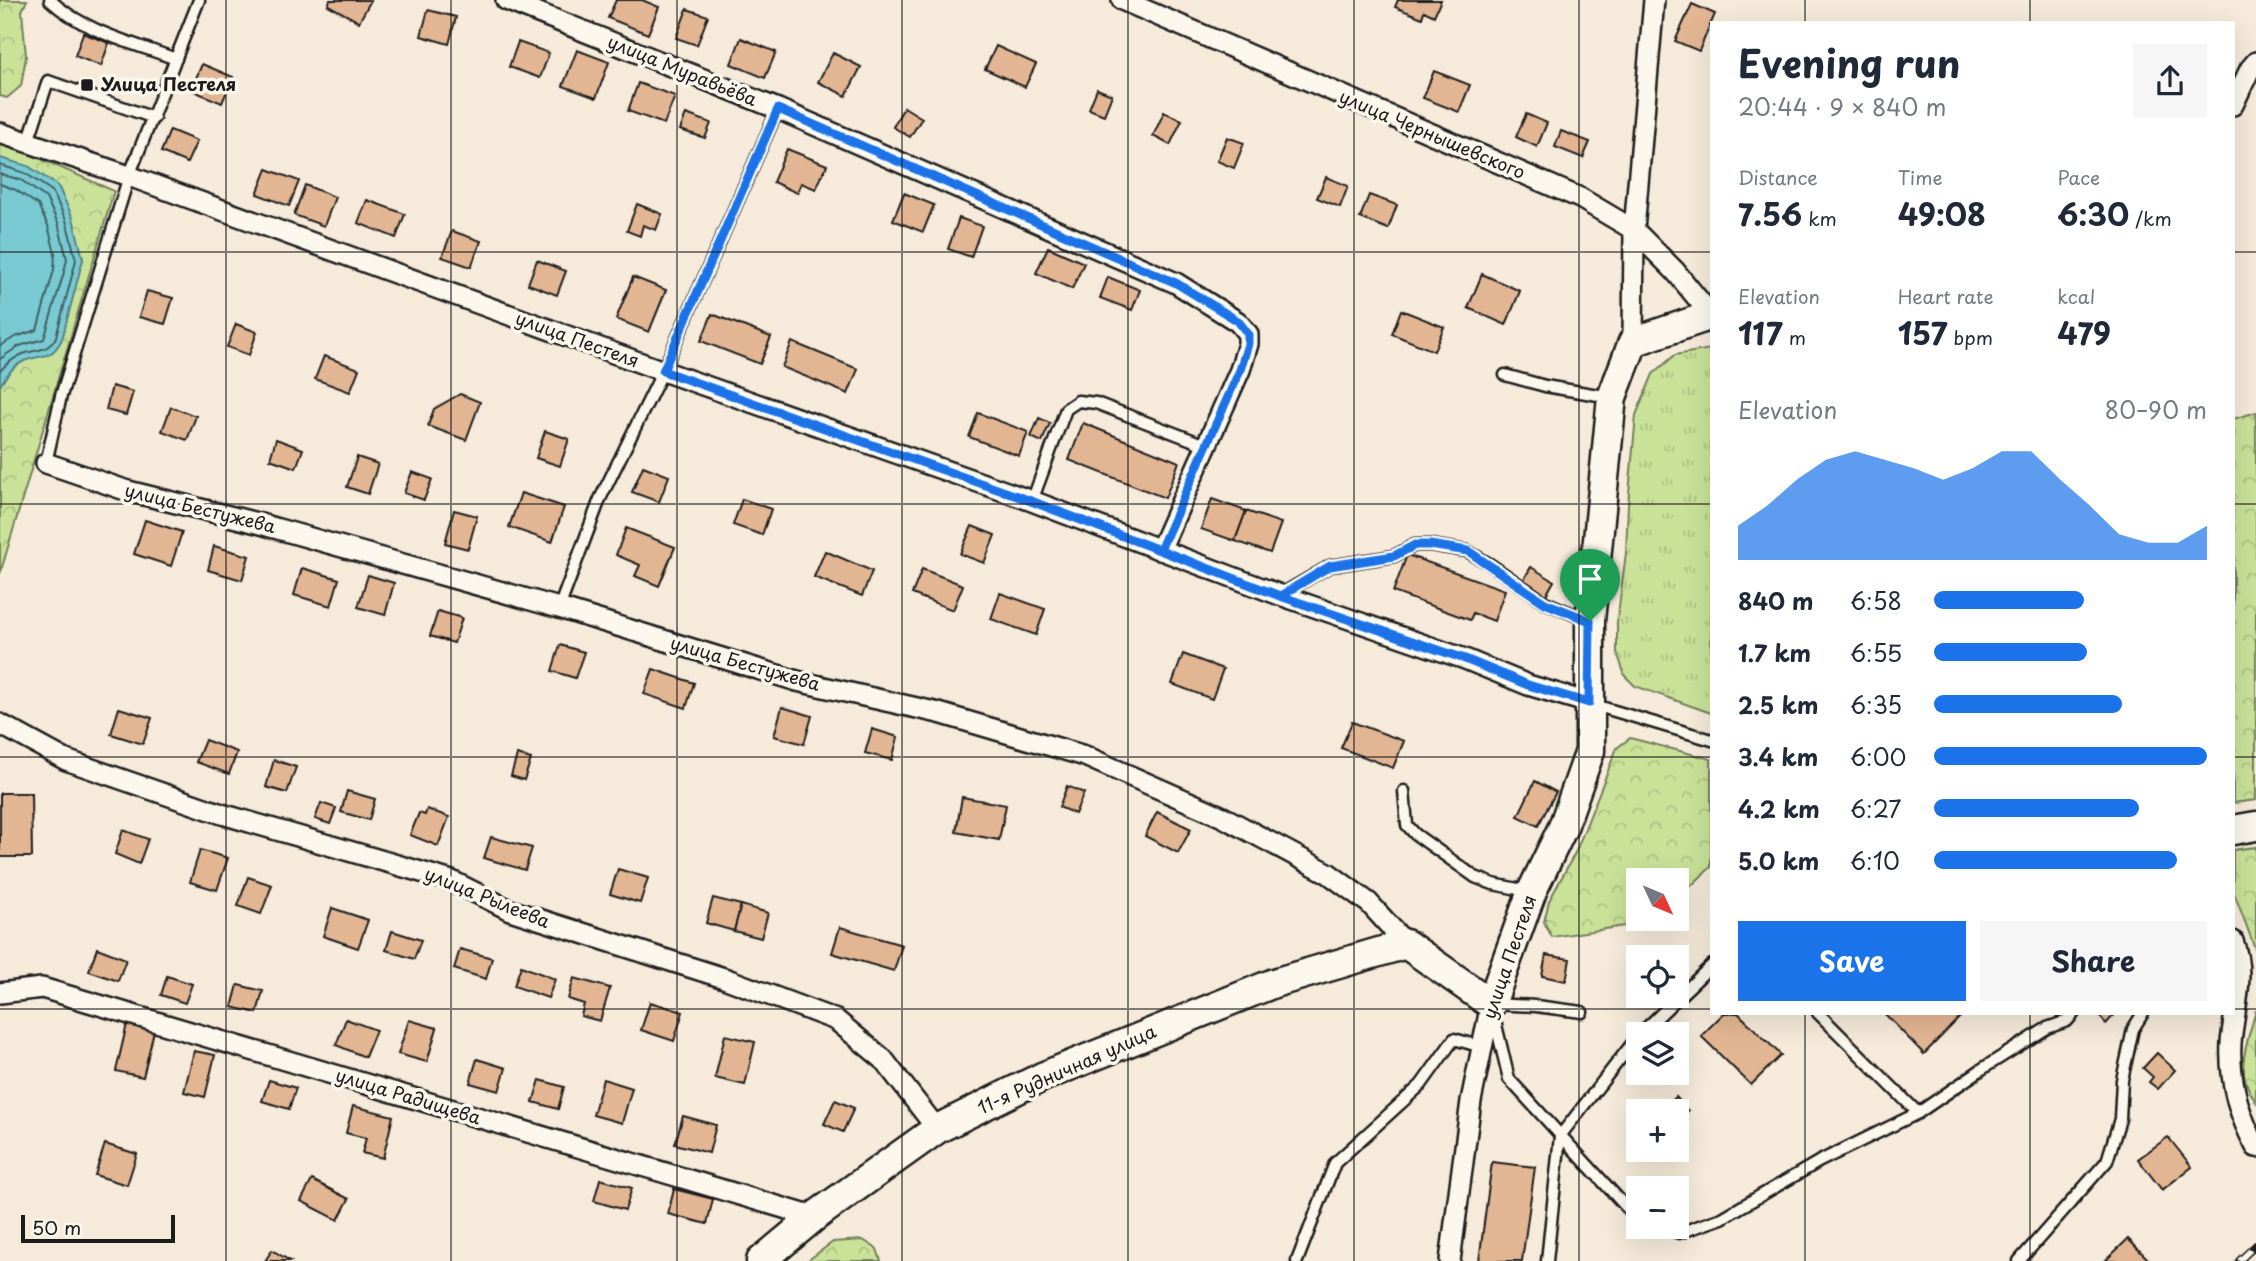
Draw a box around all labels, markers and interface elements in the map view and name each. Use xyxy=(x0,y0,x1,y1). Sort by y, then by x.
street label: улица Муравьёва xyxy=(604,27,762,112)
text: Evening run xyxy=(1738,34,1960,91)
button: share xyxy=(2133,44,2207,118)
place label: Улица Пестеля xyxy=(100,70,236,97)
marker: Улица Пестеля xyxy=(79,77,95,93)
street label: улица Чернышевского xyxy=(1335,82,1530,185)
text: 20:44 · 9 × 840 m xyxy=(1738,89,1946,124)
text: Distance xyxy=(1738,163,1818,191)
text: Time xyxy=(1898,163,1943,191)
text: Pace xyxy=(2057,163,2100,191)
text: 7.56 xyxy=(1738,191,1802,236)
text: 49:08 xyxy=(1898,191,1986,236)
text: 6:30 xyxy=(2057,191,2129,236)
text: km xyxy=(1802,204,1837,232)
text: /km xyxy=(2129,204,2172,232)
text: Elevation xyxy=(1738,282,1820,310)
text: Heart rate xyxy=(1898,282,1994,310)
text: kcal xyxy=(2057,282,2095,310)
street label: улица Пестеля xyxy=(512,304,643,373)
text: 117 xyxy=(1738,310,1783,355)
text: 157 xyxy=(1898,310,1947,355)
text: 479 xyxy=(2057,310,2111,355)
text: m xyxy=(1783,323,1806,351)
text: bpm xyxy=(1947,323,1993,351)
text: Elevation xyxy=(1738,392,1837,427)
text: 80–90 m xyxy=(2105,392,2207,427)
street label: улица Бестужева xyxy=(122,476,280,540)
pin xyxy=(1560,549,1620,621)
icon: arrive xyxy=(1571,560,1609,598)
text: 840 m xyxy=(1738,583,1814,618)
text: 6:58 xyxy=(1850,583,1902,618)
street label: улица Бестужева xyxy=(667,628,824,697)
text: 1.7 km xyxy=(1738,635,1811,670)
text: 6:55 xyxy=(1850,635,1902,670)
text: 2.5 km xyxy=(1738,687,1818,722)
text: 6:35 xyxy=(1850,687,1902,722)
text: 3.4 km xyxy=(1738,739,1818,774)
text: 6:00 xyxy=(1850,739,1906,774)
text: 4.2 km xyxy=(1738,791,1820,826)
text: 6:27 xyxy=(1850,791,1901,826)
text: 5.0 km xyxy=(1738,843,1819,878)
text: 6:10 xyxy=(1850,843,1900,878)
street label: улица Рылеева xyxy=(421,859,555,934)
north arrow xyxy=(1626,868,1689,931)
map controls xyxy=(1626,868,1689,1239)
street label: улица Пестеля xyxy=(1475,891,1542,1022)
button: Save xyxy=(1738,921,1966,1001)
button: Share xyxy=(1980,921,2207,1001)
button: locate xyxy=(1626,945,1689,1008)
street label: 11-я Рудничная улица xyxy=(973,1017,1161,1120)
button: layers xyxy=(1626,1022,1689,1085)
street label: улица Радищева xyxy=(332,1061,485,1131)
button: + xyxy=(1626,1099,1689,1162)
button: − xyxy=(1626,1176,1689,1239)
scale bar xyxy=(21,1212,175,1244)
text: 50 m xyxy=(32,1213,81,1241)

